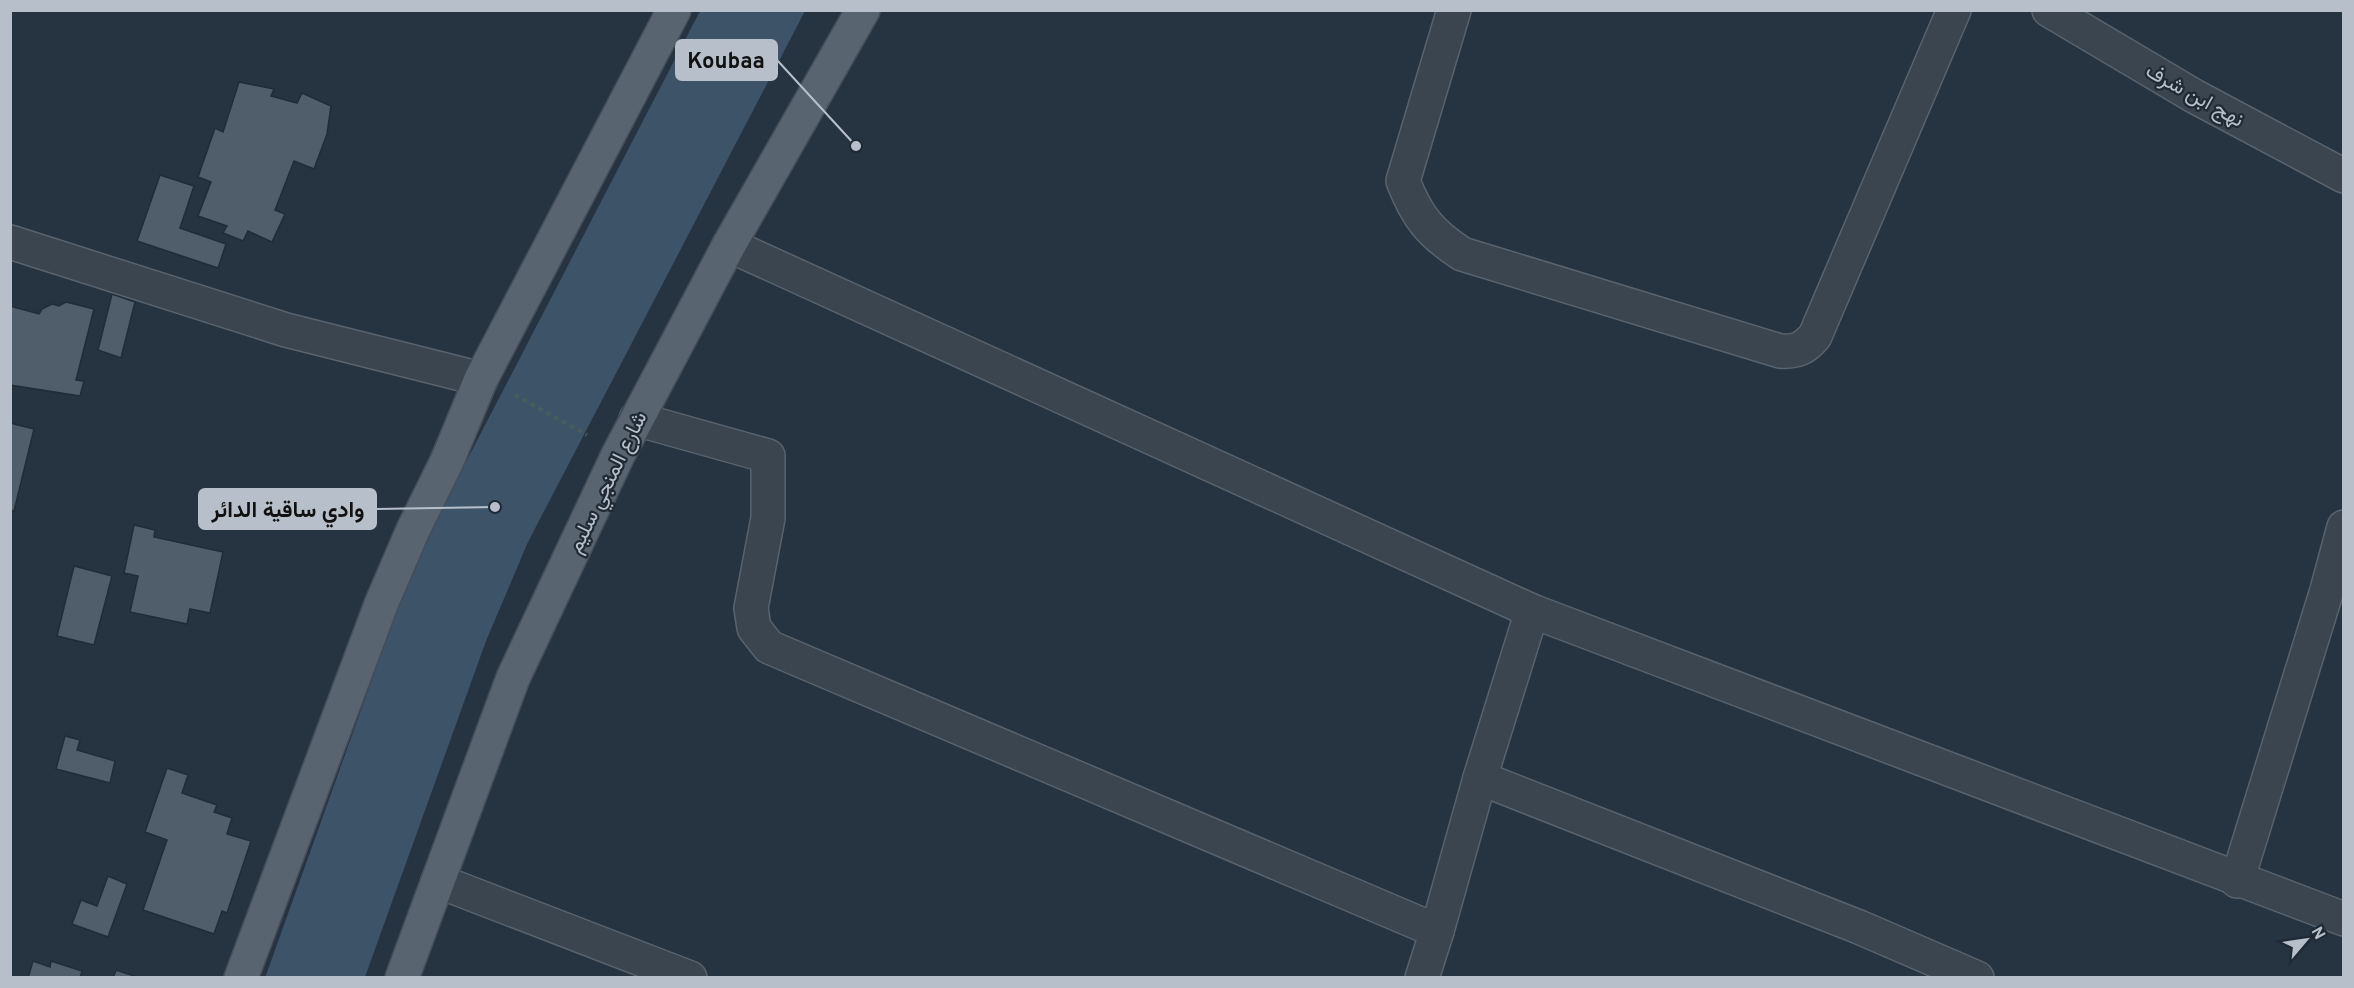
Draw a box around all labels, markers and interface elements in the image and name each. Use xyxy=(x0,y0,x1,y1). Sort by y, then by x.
callout: Koubaa xyxy=(676,40,777,80)
text: Koubaa xyxy=(687,49,765,76)
street label: نهج ابن شرف xyxy=(2140,58,2248,134)
street label: شارع المنجي سليم xyxy=(562,407,656,559)
callout: وادي ساقية الدائر xyxy=(199,489,376,529)
text: وادي ساقية الدائر xyxy=(211,498,364,528)
north arrow xyxy=(2276,910,2336,970)
text: N xyxy=(2306,924,2329,944)

